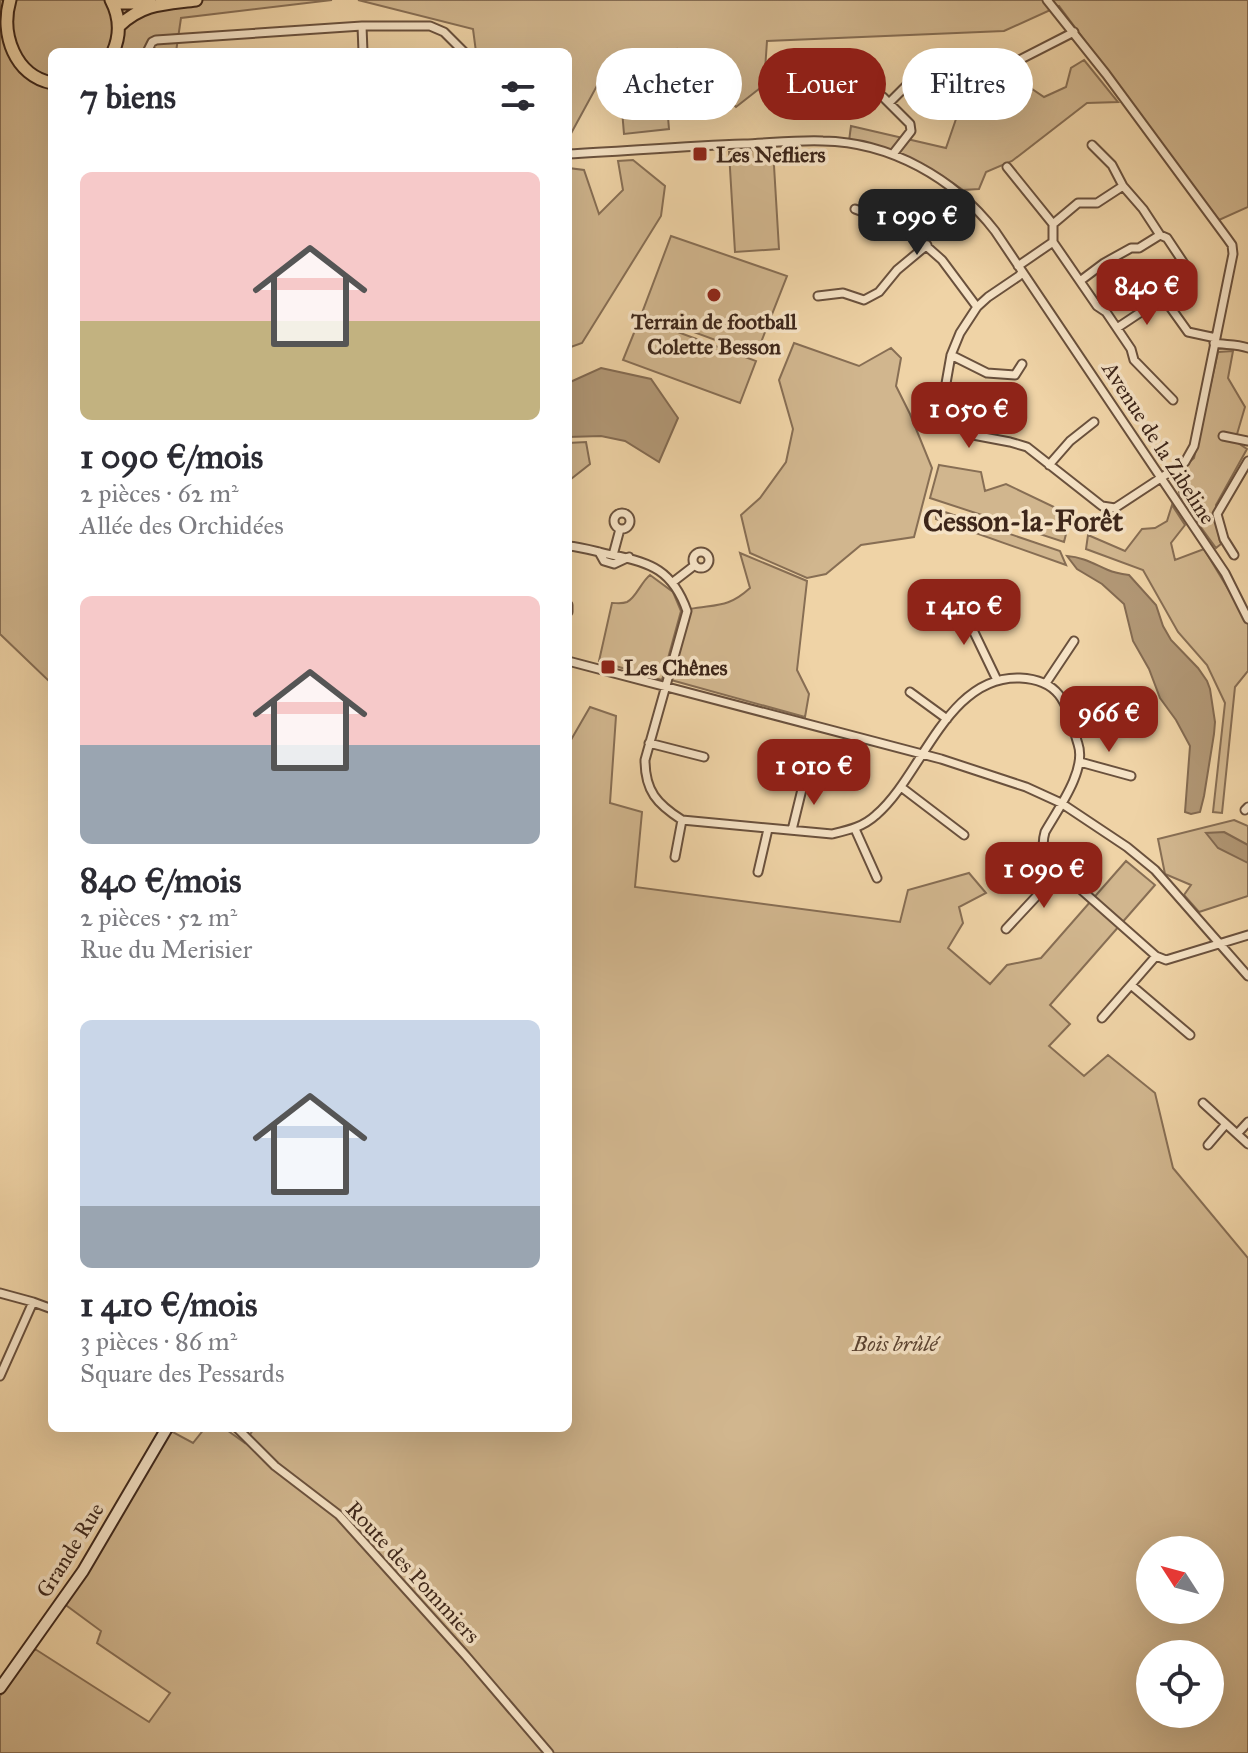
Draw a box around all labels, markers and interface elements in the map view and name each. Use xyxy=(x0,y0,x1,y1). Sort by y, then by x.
chip: Acheter xyxy=(596,48,742,120)
chip: Louer xyxy=(758,48,886,120)
chip: Filtres xyxy=(902,48,1033,120)
icon: filters xyxy=(496,74,540,118)
text: 7 biens xyxy=(80,76,176,117)
place label: Les Nefliers xyxy=(716,141,825,168)
marker: Les Nefliers xyxy=(691,145,709,163)
pin: 1 090 € xyxy=(843,189,991,257)
text: 1 090 € xyxy=(876,199,958,231)
icon: home xyxy=(238,224,382,368)
pin: 840 € xyxy=(1091,259,1203,327)
text: 840 € xyxy=(1115,269,1179,301)
marker: Terrain de football Colette Besson xyxy=(705,286,723,304)
place label: Terrain de football Colette Besson xyxy=(630,308,798,360)
street label: Avenue de la Zibeline xyxy=(1096,356,1222,529)
pin: 1 050 € xyxy=(895,382,1043,450)
text: 1 050 € xyxy=(929,392,1009,424)
text: 1 090 €/mois xyxy=(80,436,263,477)
text: 2 pièces · 62 m² xyxy=(80,477,239,509)
district label: Cesson-la-Forêt xyxy=(923,503,1123,539)
text: Allée des Orchidées xyxy=(80,509,284,541)
pin: 1 410 € xyxy=(890,579,1038,647)
text: 1 410 € xyxy=(925,589,1003,621)
icon: home xyxy=(238,648,382,792)
place label: Les Chênes xyxy=(624,654,728,681)
marker: Les Chênes xyxy=(599,658,617,676)
pin: 966 € xyxy=(1053,686,1165,754)
text: 966 € xyxy=(1078,696,1140,728)
pin: 1 010 € xyxy=(740,739,888,807)
text: 1 010 € xyxy=(775,749,853,781)
pin: 1 090 € xyxy=(970,842,1118,910)
text: 1 090 € xyxy=(1003,852,1085,884)
text: 840 €/mois xyxy=(80,860,241,901)
text: 2 pièces · 52 m² xyxy=(80,901,237,933)
text: Rue du Merisier xyxy=(80,933,252,965)
icon: home xyxy=(238,1072,382,1216)
text: 1 410 €/mois xyxy=(80,1284,257,1325)
text: 3 pièces · 86 m² xyxy=(80,1325,237,1357)
park label: Bois brûlé xyxy=(852,1330,941,1357)
text: Square des Pessards xyxy=(80,1357,284,1389)
street label: Route des Pommiers xyxy=(340,1495,486,1649)
street label: Grande Rue xyxy=(30,1498,110,1602)
north arrow xyxy=(1136,1536,1224,1624)
map controls xyxy=(1136,1536,1224,1728)
button: locate xyxy=(1136,1640,1224,1728)

